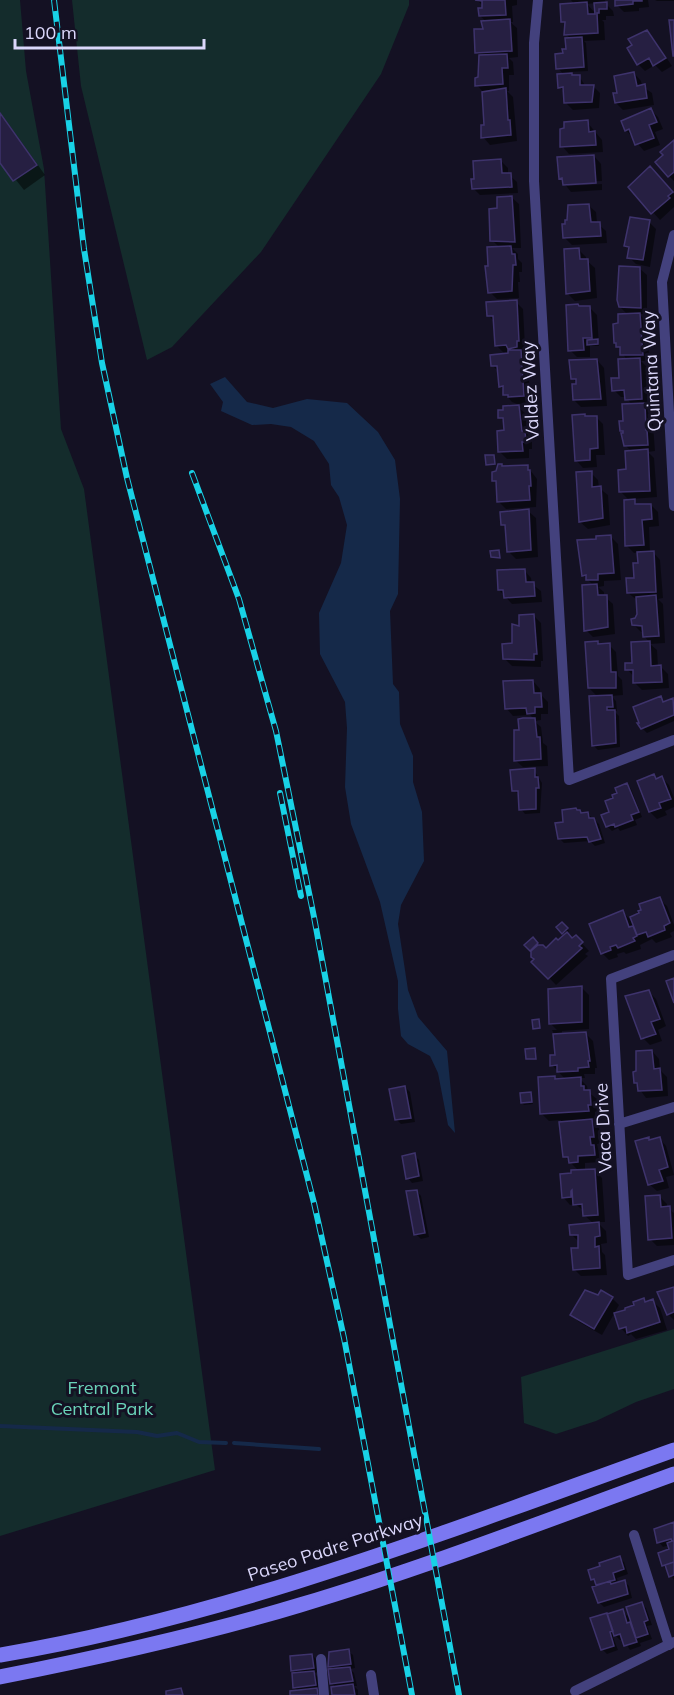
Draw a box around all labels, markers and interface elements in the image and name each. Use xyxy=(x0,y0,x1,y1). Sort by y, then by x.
scale bar xyxy=(15,12,204,50)
text: 100 m xyxy=(24,21,77,44)
street label: Quintana Way xyxy=(636,309,666,432)
street label: Valdez Way xyxy=(516,340,544,442)
street label: Vaca Drive xyxy=(589,1082,617,1174)
park label: Fremont Central Park xyxy=(51,1376,154,1420)
street label: Paseo Padre Parkway xyxy=(244,1508,426,1586)

